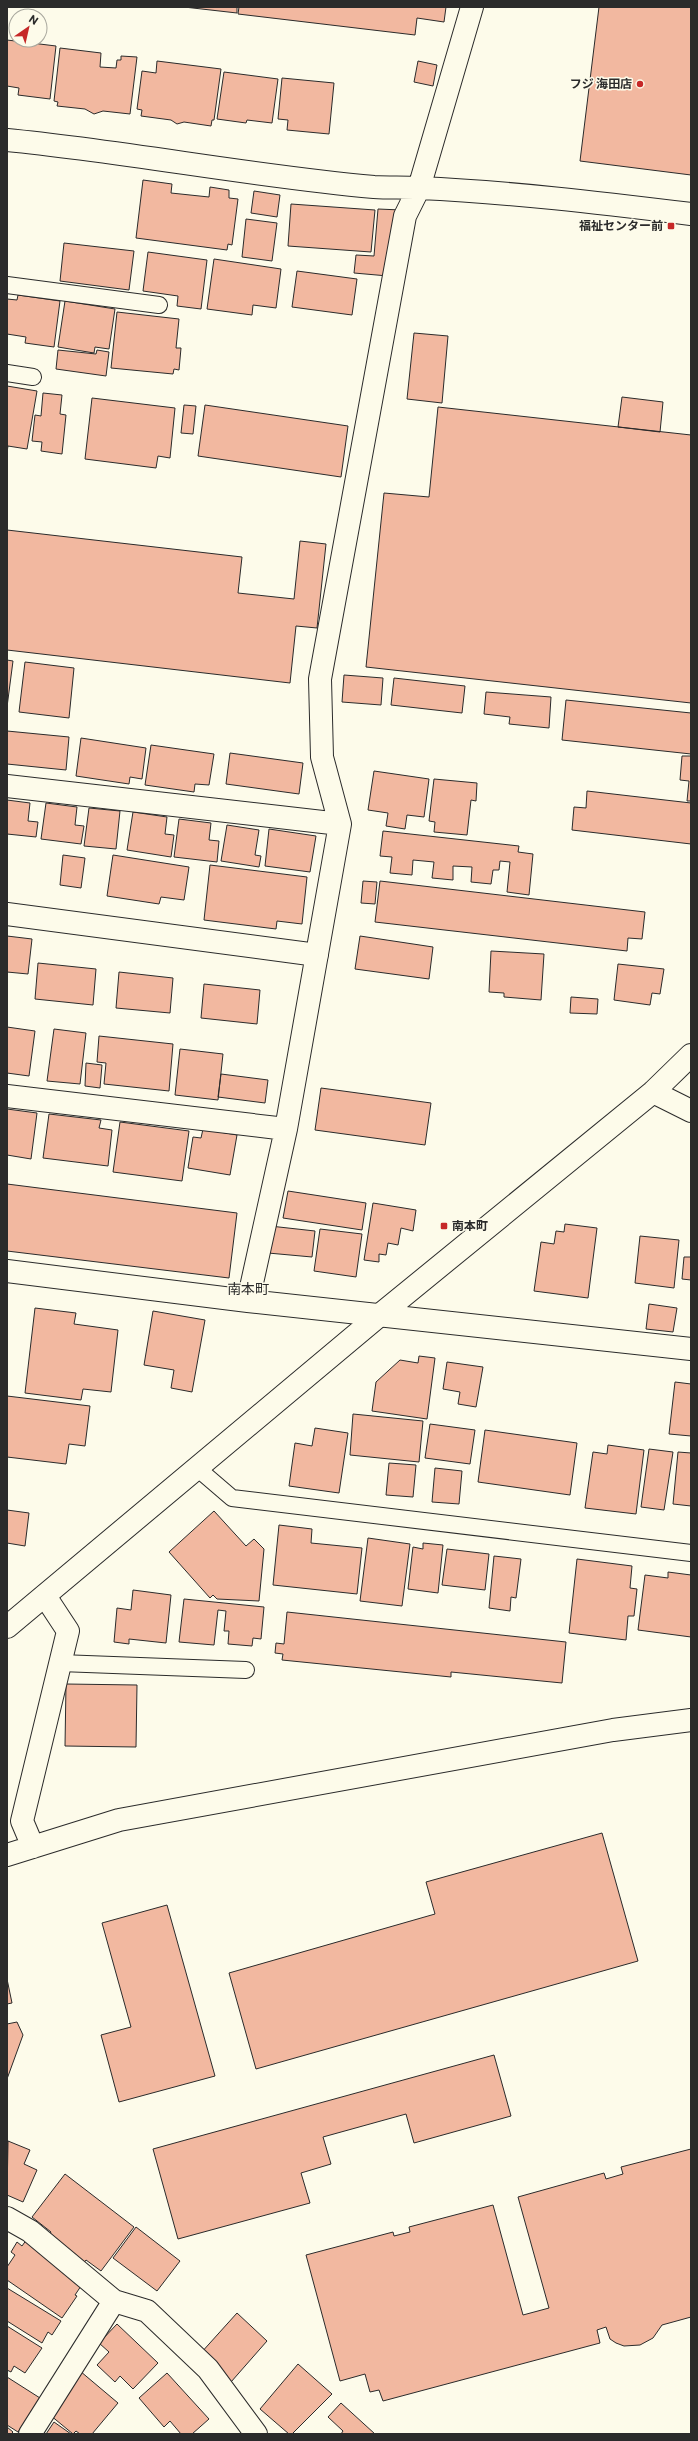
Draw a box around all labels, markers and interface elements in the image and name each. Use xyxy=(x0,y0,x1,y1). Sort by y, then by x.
north arrow xyxy=(8,8,48,48)
text: N xyxy=(27,12,41,27)
place label: フジ 海田店 xyxy=(570,76,632,90)
marker: フジ 海田店 xyxy=(635,79,645,89)
place label: 福祉センター前 xyxy=(579,218,663,232)
marker: 福祉センター前 xyxy=(666,221,676,231)
place label: 南本町 xyxy=(452,1218,488,1232)
marker: 南本町 xyxy=(439,1221,449,1231)
district label: 南本町 xyxy=(227,1280,269,1297)

